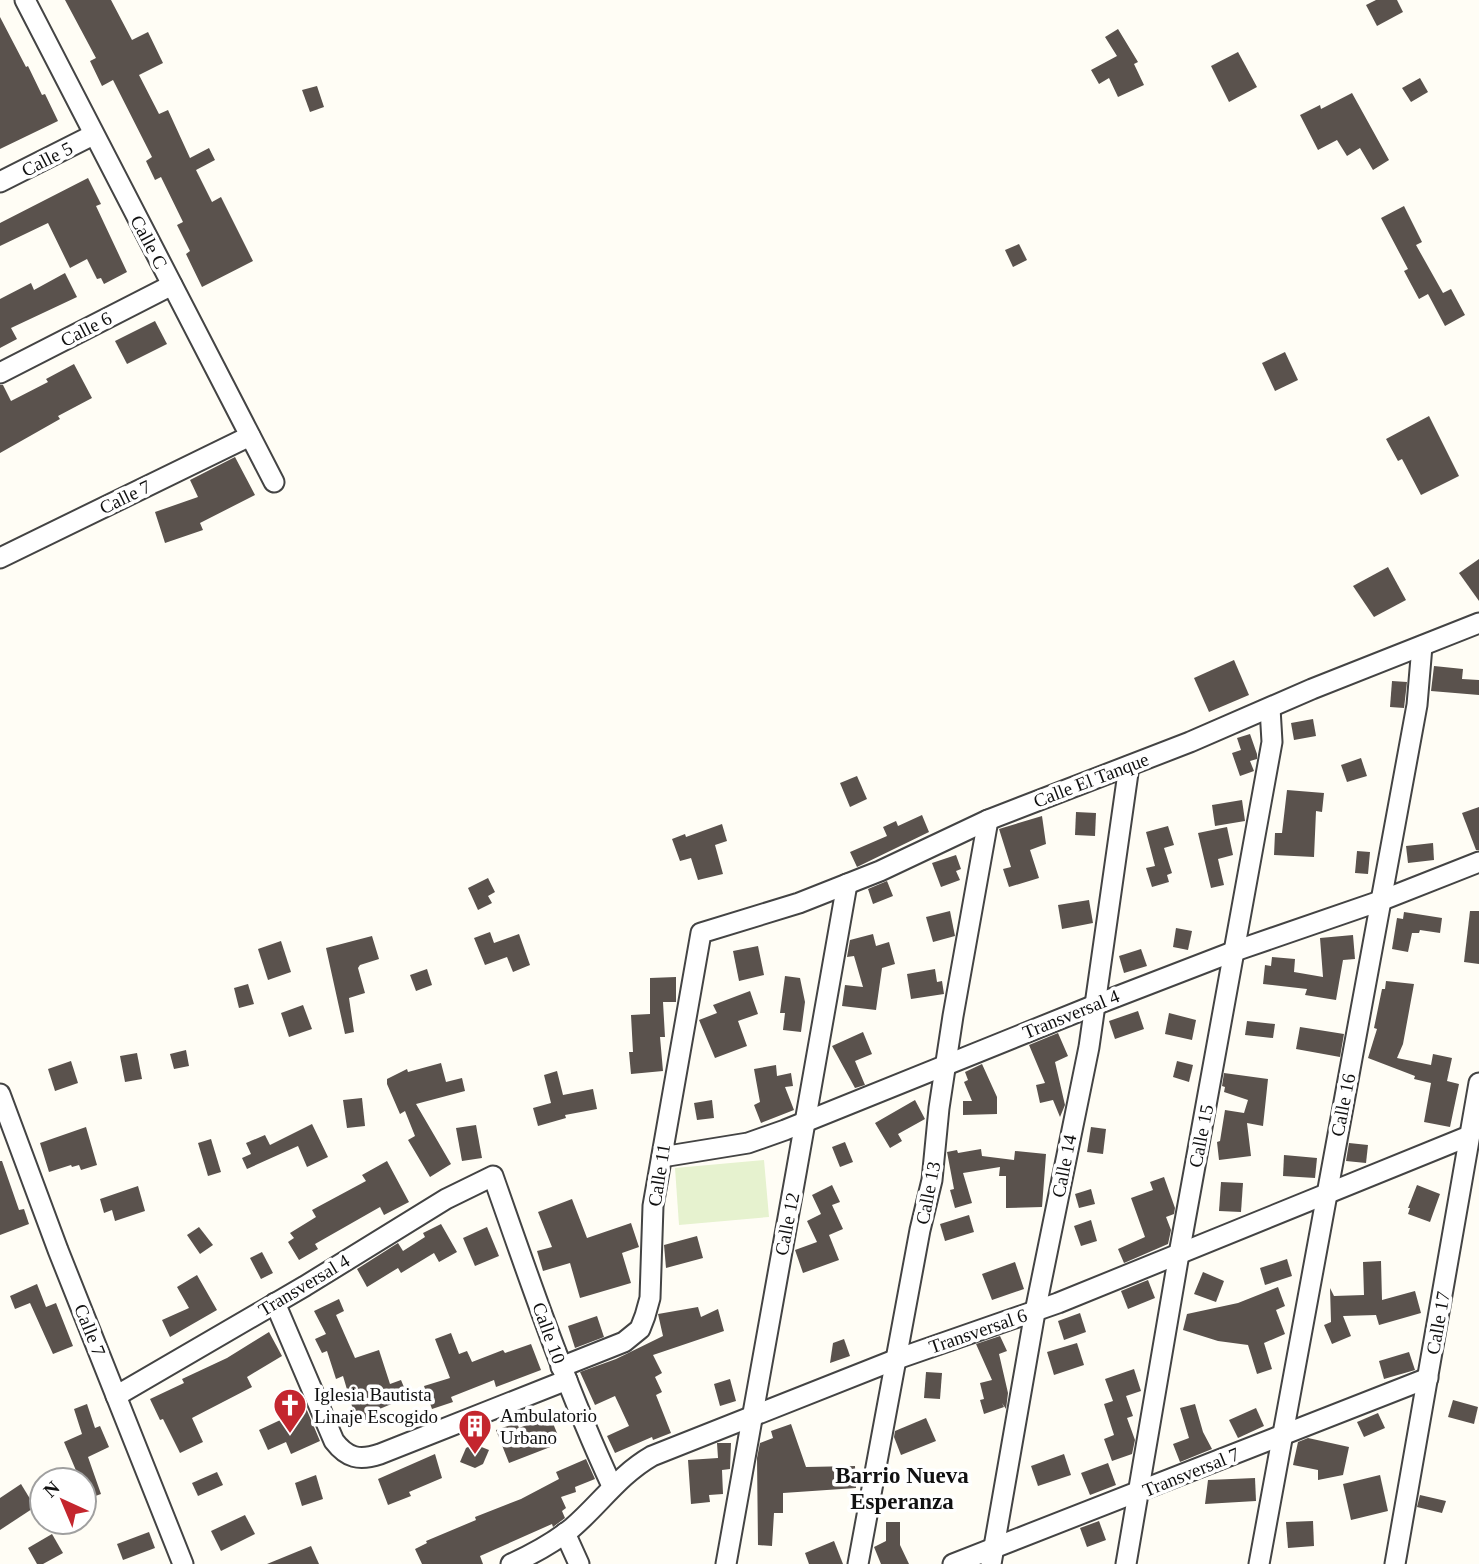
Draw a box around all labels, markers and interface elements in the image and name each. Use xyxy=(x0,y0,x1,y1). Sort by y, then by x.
street label: Calle 5 xyxy=(18,137,76,181)
street label: Calle C xyxy=(126,212,172,272)
street label: Calle 6 xyxy=(57,307,115,351)
street label: Calle 7 xyxy=(96,476,154,518)
street label: Calle El Tanque xyxy=(1030,748,1152,812)
street label: Transversal 4 xyxy=(1020,985,1123,1043)
street label: Calle 16 xyxy=(1327,1072,1359,1138)
street label: Calle 15 xyxy=(1185,1103,1217,1169)
street label: Calle 14 xyxy=(1048,1132,1080,1199)
street label: Calle 11 xyxy=(644,1142,674,1208)
street label: Calle 13 xyxy=(912,1160,944,1226)
street label: Calle 12 xyxy=(771,1191,803,1257)
street label: Transversal 4 xyxy=(255,1249,354,1320)
street label: Calle 17 xyxy=(1422,1290,1454,1356)
street label: Calle 10 xyxy=(528,1299,570,1367)
street label: Calle 7 xyxy=(70,1301,110,1359)
street label: Transversal 6 xyxy=(926,1304,1030,1358)
place label: Iglesia Bautista Linaje Escogido xyxy=(314,1384,438,1427)
church icon: Iglesia Bautista Linaje Escogido xyxy=(271,1386,309,1435)
place label: Ambulatorio Urbano xyxy=(500,1405,597,1448)
building icon: Ambulatorio Urbano xyxy=(456,1407,494,1456)
street label: Transversal 7 xyxy=(1140,1443,1242,1501)
district label: Barrio Nueva Esperanza xyxy=(835,1463,969,1514)
north arrow xyxy=(28,1466,98,1536)
text: N xyxy=(39,1477,64,1501)

